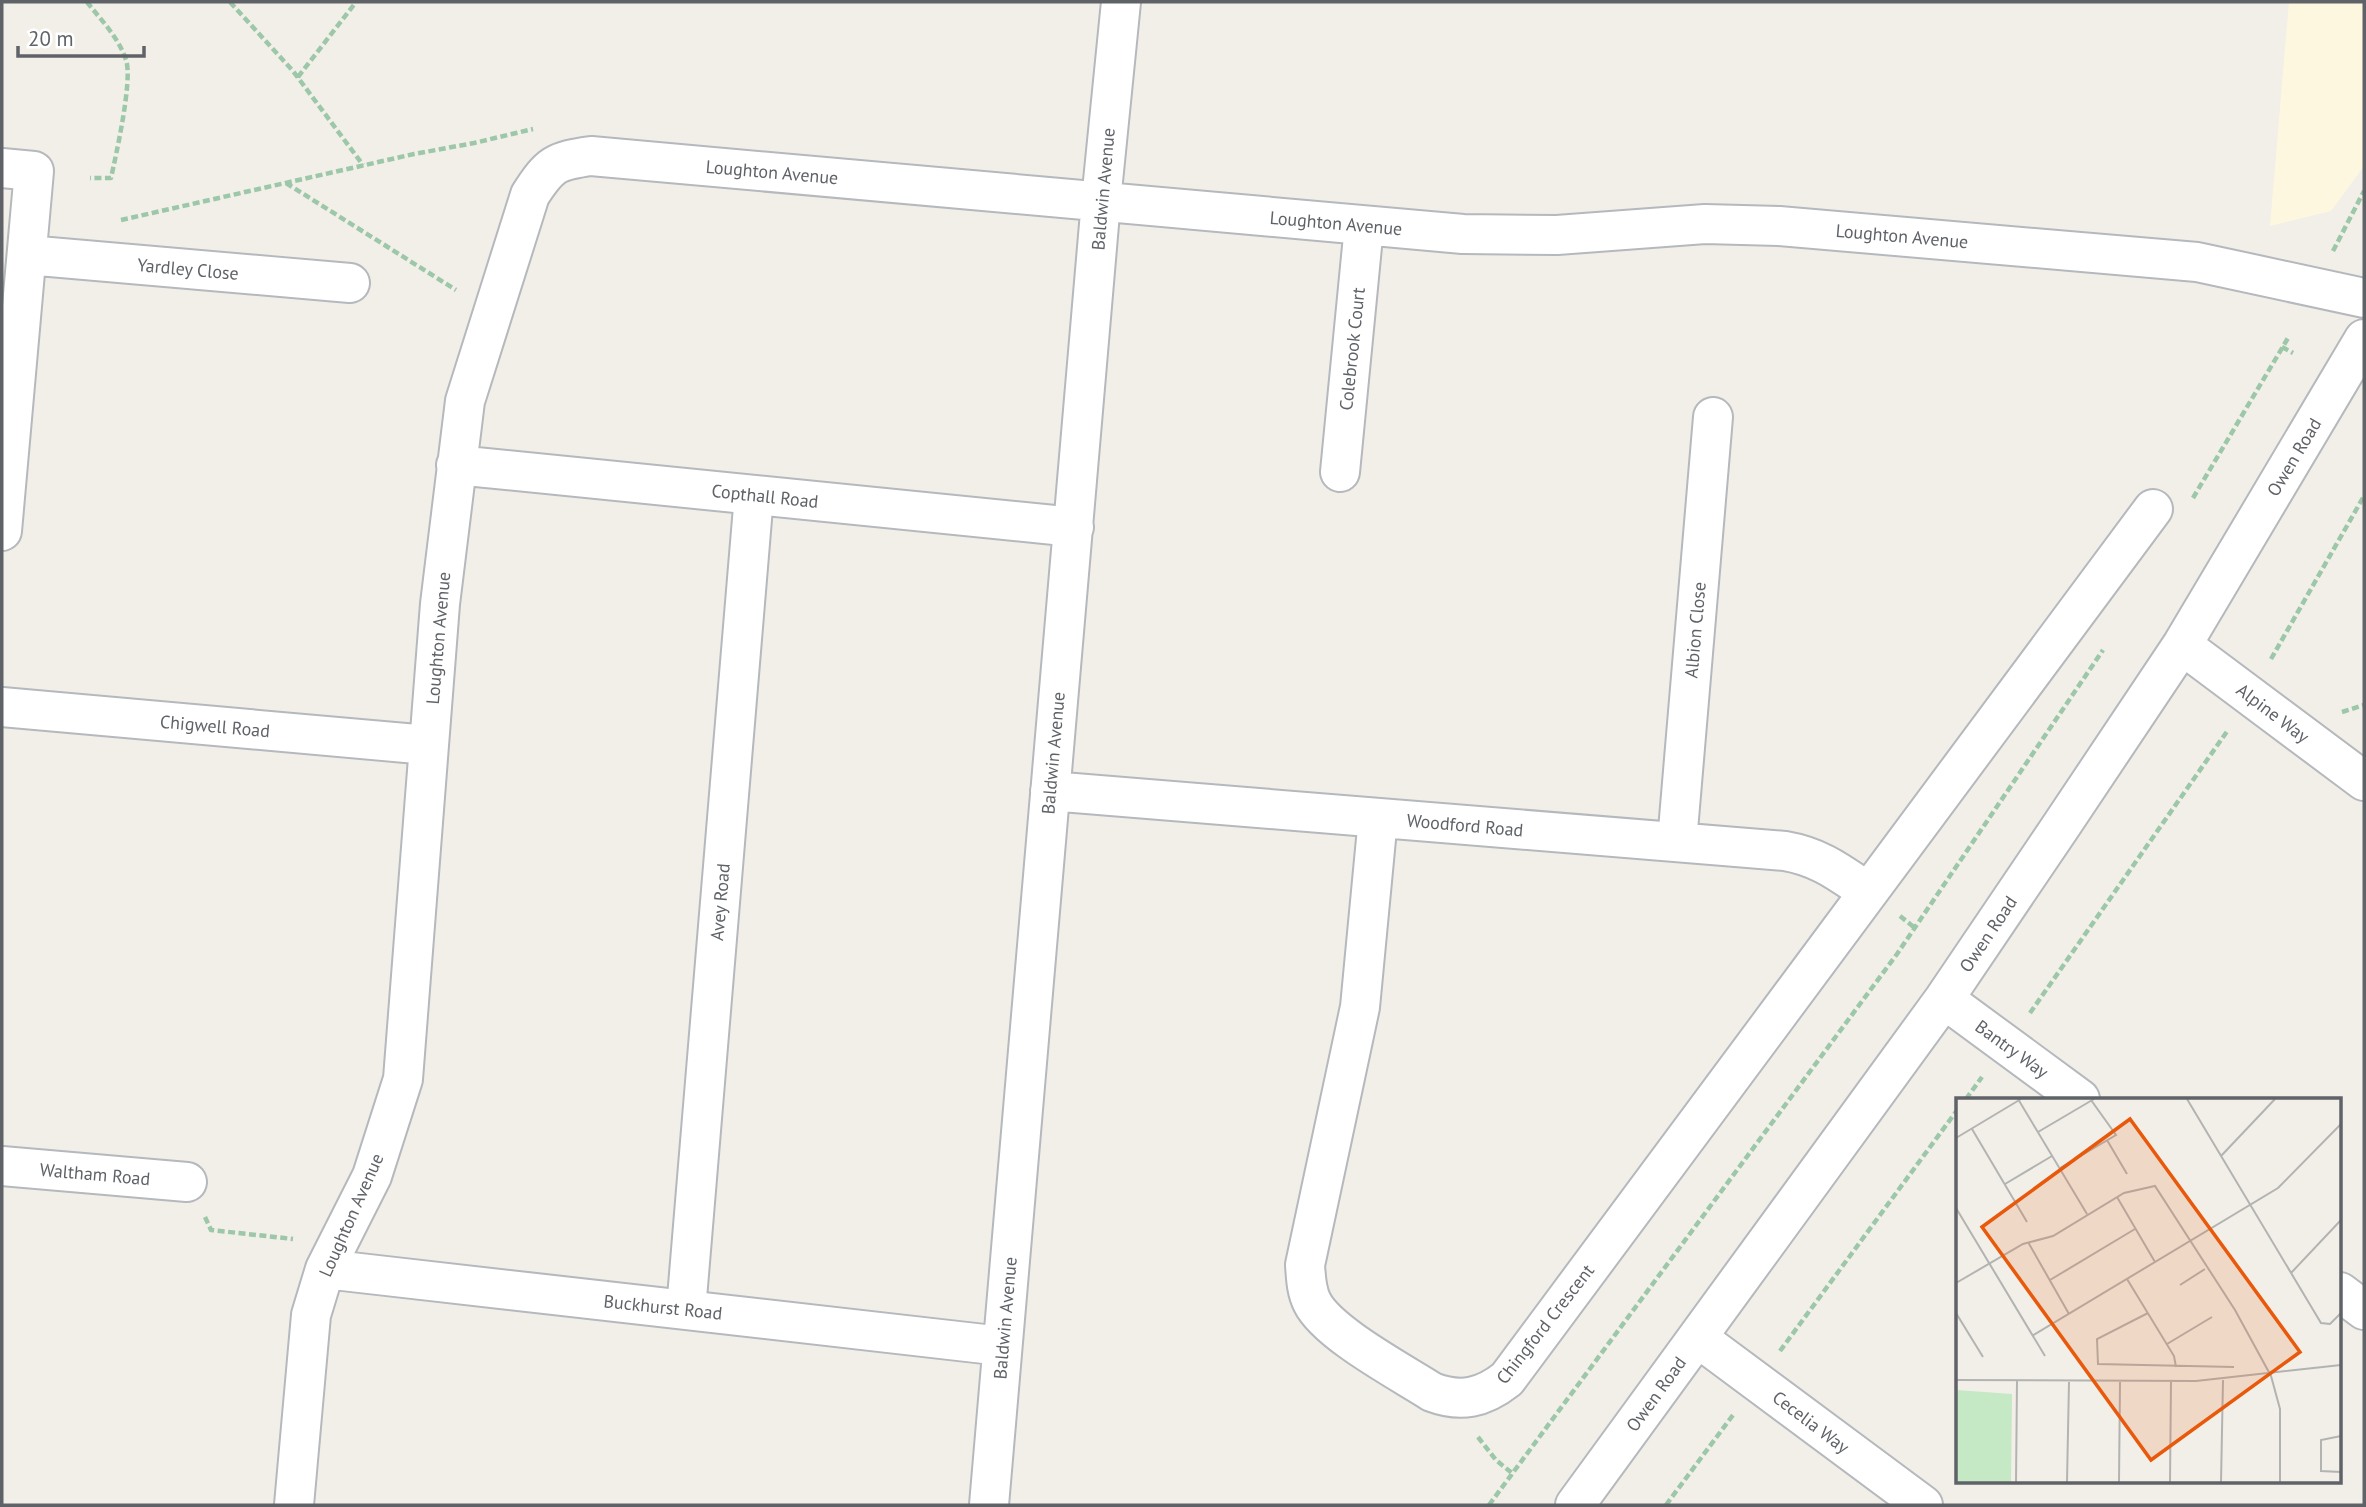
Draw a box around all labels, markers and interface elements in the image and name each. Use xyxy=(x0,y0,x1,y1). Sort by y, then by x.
scale bar xyxy=(18,14,144,58)
text: 20 m xyxy=(28,25,74,52)
street label: Baldwin Avenue xyxy=(1086,127,1120,251)
street label: Loughton Avenue xyxy=(705,155,839,189)
street label: Loughton Avenue xyxy=(1269,206,1403,240)
street label: Loughton Avenue xyxy=(1835,219,1969,253)
street label: Yardley Close xyxy=(136,253,240,285)
street label: Colebrook Court xyxy=(1334,286,1370,412)
street label: Owen Road xyxy=(2262,414,2326,500)
street label: Copthall Road xyxy=(710,479,820,513)
street label: Loughton Avenue xyxy=(421,571,455,705)
street label: Albion Close xyxy=(1679,581,1711,679)
street label: Alpine Way xyxy=(2232,678,2314,748)
street label: Baldwin Avenue xyxy=(1036,691,1070,815)
street label: Chigwell Road xyxy=(159,710,271,742)
street label: Woodford Road xyxy=(1406,808,1524,842)
street label: Avey Road xyxy=(705,862,735,942)
street label: Owen Road xyxy=(1954,891,2022,977)
street label: Bantry Way xyxy=(1971,1015,2054,1084)
inset map xyxy=(1956,1098,2342,1482)
street label: Loughton Avenue xyxy=(313,1150,389,1280)
street label: Waltham Road xyxy=(39,1158,151,1190)
street label: Baldwin Avenue xyxy=(988,1256,1022,1380)
street label: Chingford Crescent xyxy=(1491,1259,1599,1389)
street label: Buckhurst Road xyxy=(603,1289,723,1325)
street label: Owen Road xyxy=(1621,1352,1691,1436)
street label: Cecelia Way xyxy=(1768,1386,1855,1459)

